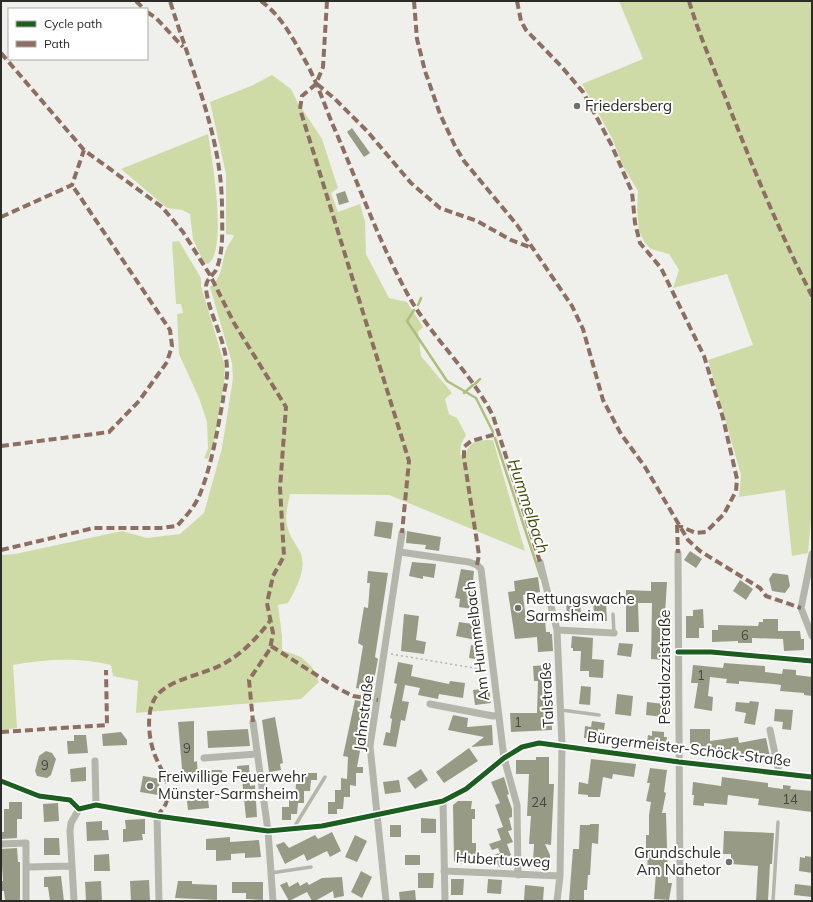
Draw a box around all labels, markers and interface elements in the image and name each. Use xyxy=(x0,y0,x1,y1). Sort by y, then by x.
legend xyxy=(8,8,148,60)
text: Cycle path xyxy=(44,16,102,31)
text: Path xyxy=(44,36,70,51)
place label: Friedersberg xyxy=(585,96,672,115)
marker: Friedersberg xyxy=(572,101,582,111)
water label: Hummelbach xyxy=(504,456,554,556)
street label: Am Hummelbach xyxy=(460,580,493,702)
place label: Rettungswache Sarmsheim xyxy=(526,589,635,625)
marker: Rettungswache Sarmsheim xyxy=(513,603,523,613)
street label: Pestalozzistraße xyxy=(655,609,674,725)
house number: 6 xyxy=(741,627,749,643)
street label: Talstraße xyxy=(535,662,558,728)
house number: 1 xyxy=(697,667,705,683)
street label: Jahnstraße xyxy=(349,674,378,752)
house number: 1 xyxy=(514,714,522,730)
street label: Bürgermeister-Schöck-Straße xyxy=(586,727,792,770)
house number: 9 xyxy=(183,740,191,756)
house number: 9 xyxy=(41,757,49,773)
place label: Freiwillige Feuerwehr Münster-Sarmsheim xyxy=(158,767,307,803)
marker: Freiwillige Feuerwehr Münster-Sarmsheim xyxy=(145,781,155,791)
house number: 14 xyxy=(782,791,798,807)
house number: 24 xyxy=(531,794,547,810)
place label: Grundschule Am Nahetor xyxy=(634,843,722,879)
street label: Hubertusweg xyxy=(455,848,551,871)
marker: Grundschule Am Nahetor xyxy=(724,857,734,867)

